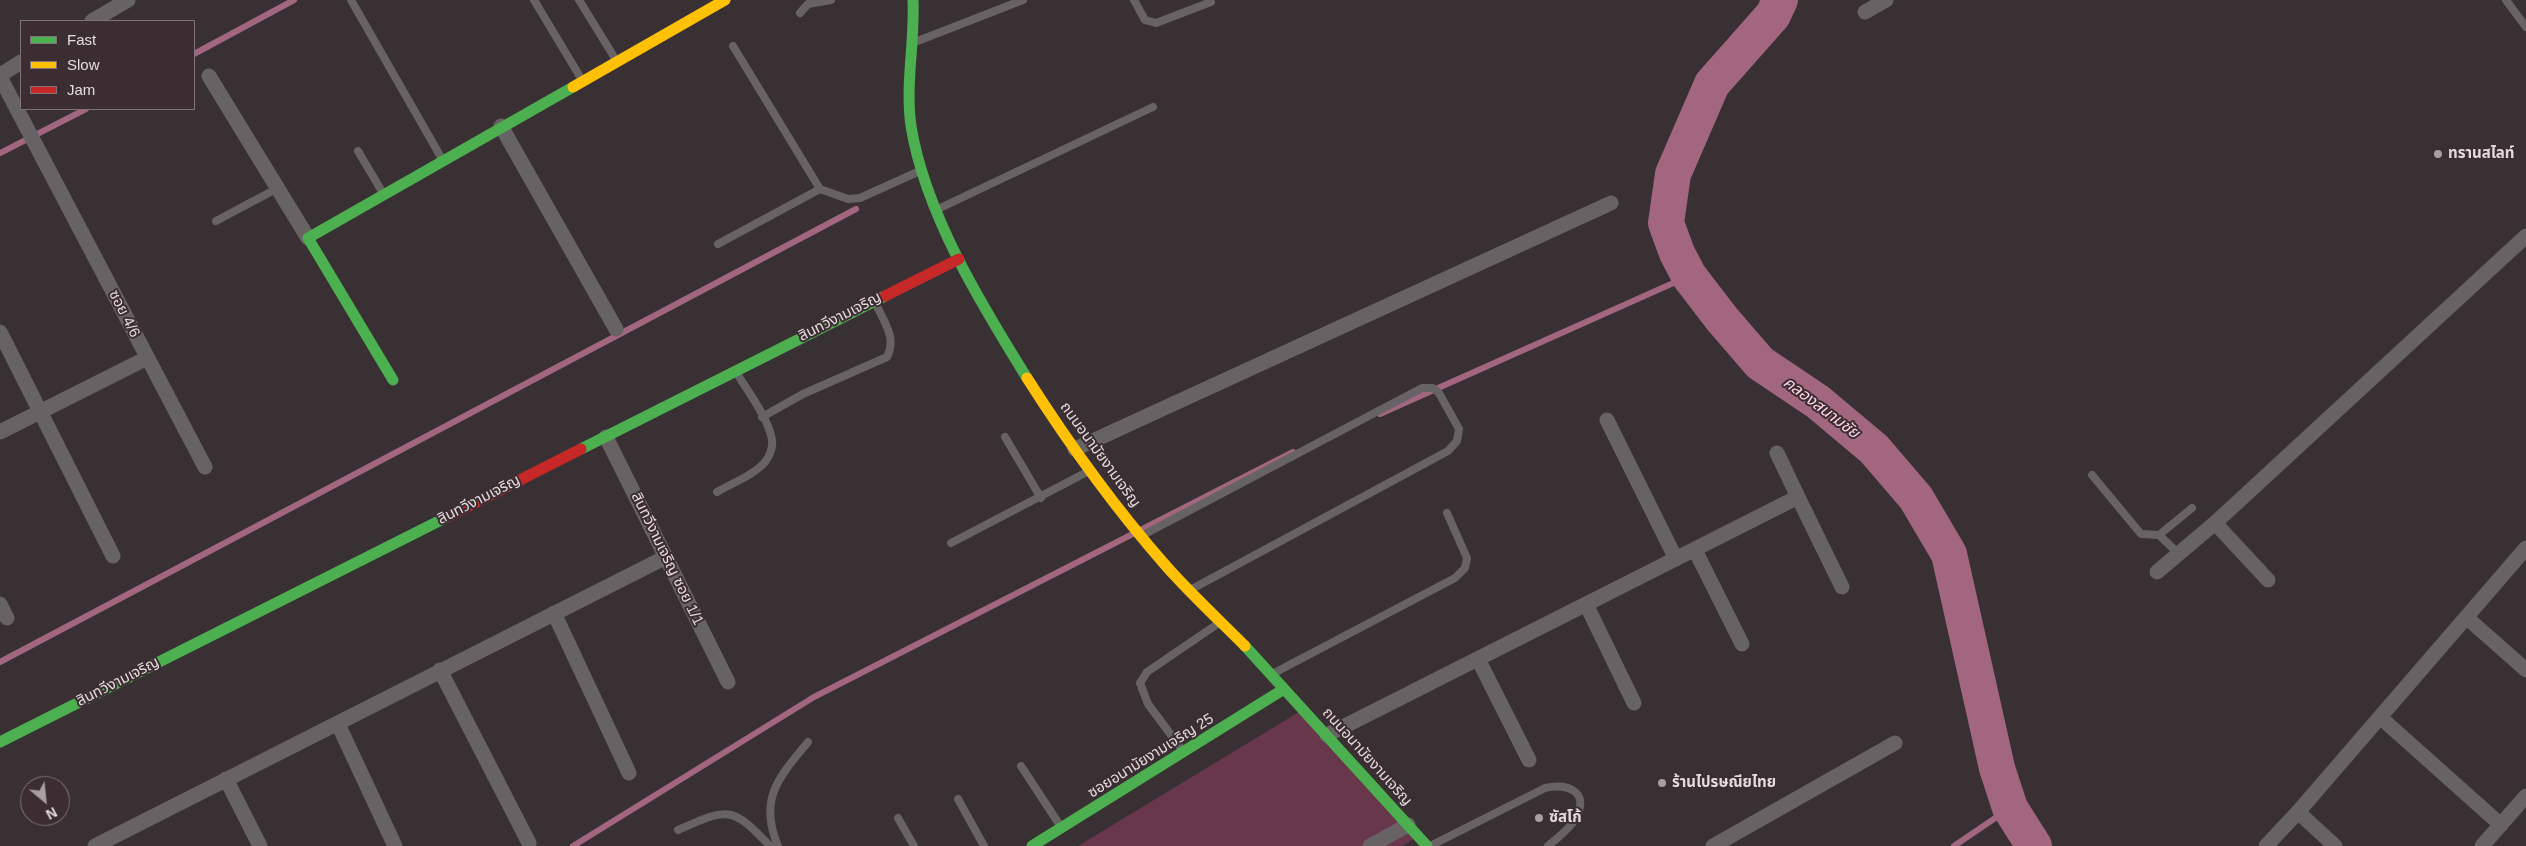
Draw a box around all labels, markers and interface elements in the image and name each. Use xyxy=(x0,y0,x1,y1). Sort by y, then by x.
legend xyxy=(20,20,195,110)
text: Fast xyxy=(67,31,96,48)
text: Slow xyxy=(67,56,100,73)
text: Jam xyxy=(67,81,95,98)
place label: ทรานสไลท์ xyxy=(2448,145,2514,163)
marker: ทรานสไลท์ xyxy=(2432,148,2444,160)
street label: ซอย 4/6 xyxy=(104,287,144,341)
street label: สินทวีงามเจริญ xyxy=(796,288,884,346)
water label: คลองสนามชัย xyxy=(1779,373,1863,443)
street label: ถนนอนามัยงามเจริญ xyxy=(1056,399,1144,511)
street label: สินทวีงามเจริญ xyxy=(435,471,523,529)
street label: สินทวีงามเจริญ ซอย 1/1 xyxy=(627,490,707,628)
street label: สินทวีงามเจริญ xyxy=(74,653,162,711)
street label: ถนนอนามัยงามเจริญ xyxy=(1318,704,1416,810)
street label: ซอยอนามัยงามเจริญ 25 xyxy=(1085,710,1217,802)
place label: ร้านไปรษณียไทย xyxy=(1672,774,1776,792)
north arrow xyxy=(20,776,70,826)
marker: ร้านไปรษณียไทย xyxy=(1656,777,1668,789)
text: N xyxy=(43,804,60,823)
place label: ซัสโก้ xyxy=(1549,809,1582,827)
marker: ซัสโก้ xyxy=(1533,812,1545,824)

